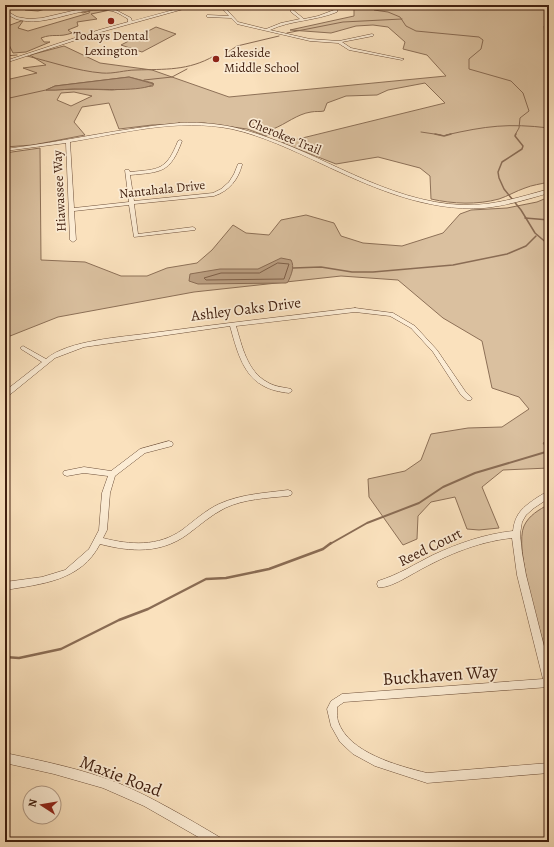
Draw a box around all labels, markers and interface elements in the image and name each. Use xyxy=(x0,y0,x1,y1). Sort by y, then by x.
marker: Todays Dental Lexington xyxy=(106,16,116,26)
place label: Todays Dental Lexington xyxy=(74,27,148,59)
place label: Lakeside Middle School xyxy=(224,44,299,76)
marker: Lakeside Middle School xyxy=(211,54,221,64)
street label: Cherokee Trail xyxy=(246,114,324,158)
street label: Hiawassee Way xyxy=(48,150,70,232)
street label: Nantahala Drive xyxy=(118,176,206,202)
street label: Ashley Oaks Drive xyxy=(189,292,302,326)
street label: Reed Court xyxy=(395,523,465,571)
street label: Buckhaven Way xyxy=(382,659,499,691)
street label: Maxie Road xyxy=(76,749,166,803)
north arrow xyxy=(22,785,62,825)
text: N xyxy=(25,798,41,809)

